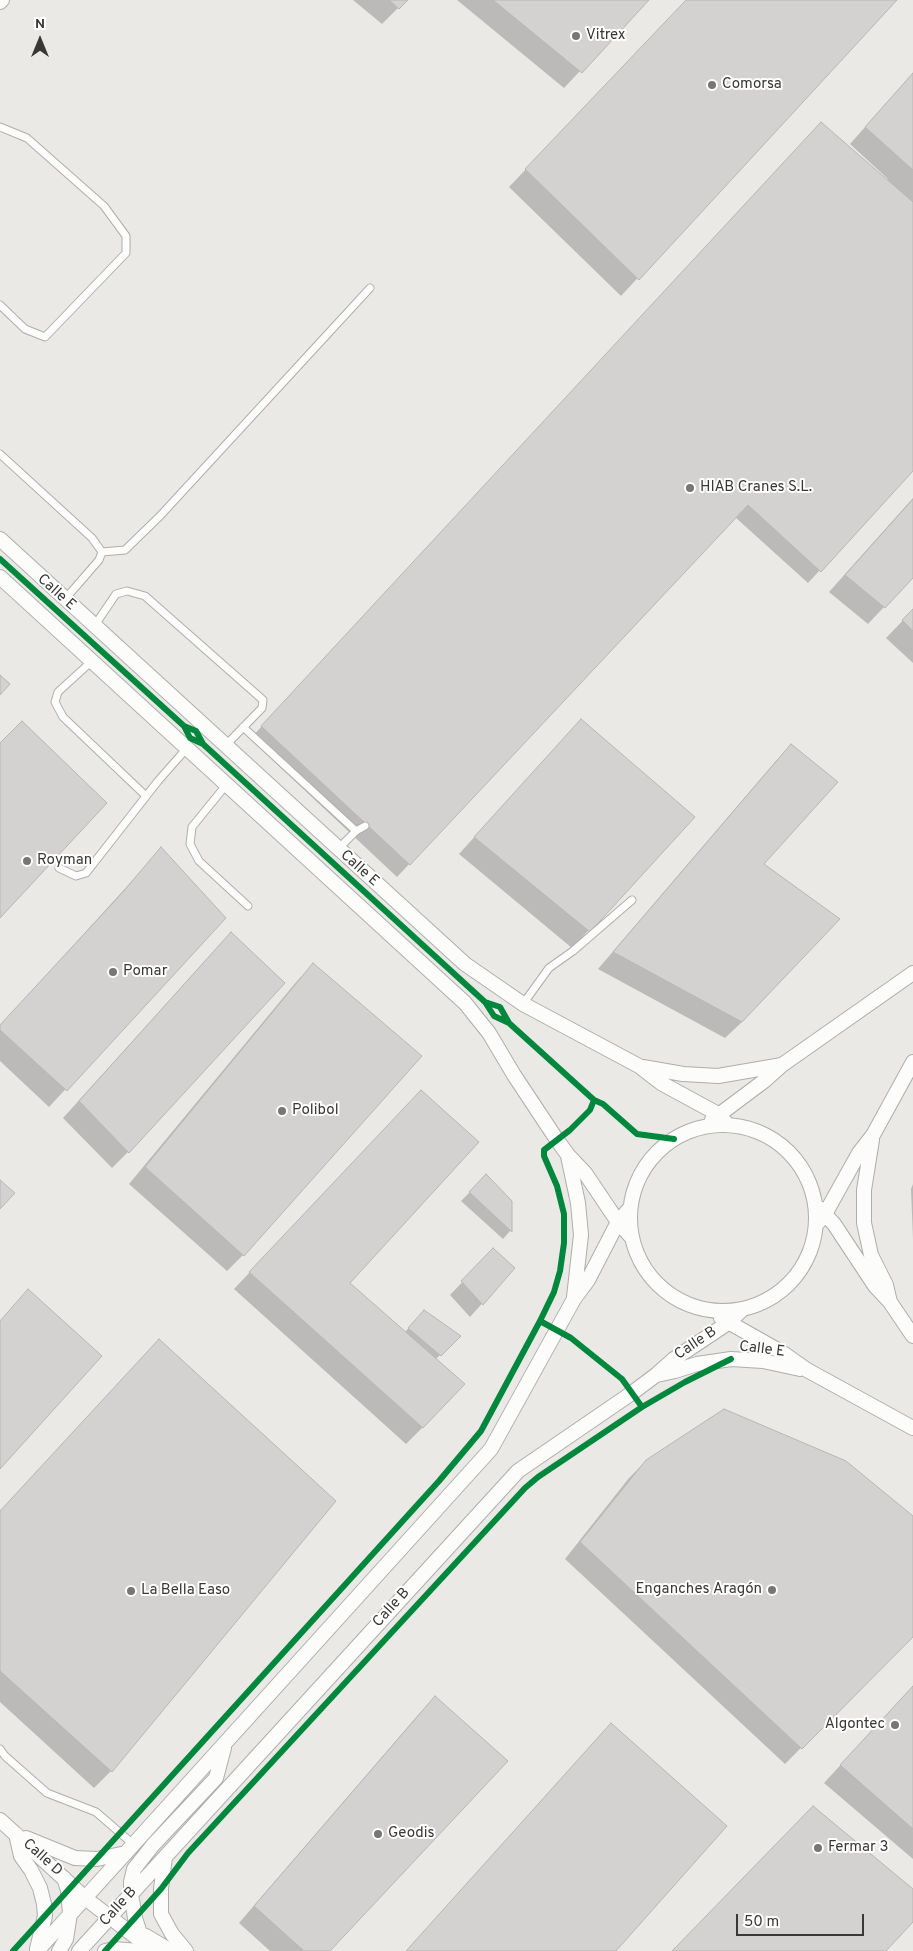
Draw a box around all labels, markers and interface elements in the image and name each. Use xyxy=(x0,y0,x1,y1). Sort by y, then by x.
north arrow xyxy=(15,15,65,65)
text: N xyxy=(35,16,45,33)
place label: Vitrex xyxy=(586,27,625,45)
marker: Vitrex xyxy=(570,30,582,42)
place label: Comorsa xyxy=(722,76,782,94)
marker: Comorsa xyxy=(706,79,718,91)
place label: HIAB Cranes S.L. xyxy=(700,479,812,497)
marker: HIAB Cranes S.L. xyxy=(684,482,696,494)
street label: Calle E xyxy=(33,571,79,615)
street label: Calle E xyxy=(336,847,382,891)
place label: Royman xyxy=(37,852,92,870)
marker: Royman xyxy=(21,855,33,867)
place label: Pomar xyxy=(123,963,167,981)
marker: Pomar xyxy=(107,966,119,978)
place label: Polibol xyxy=(292,1102,339,1120)
marker: Polibol xyxy=(276,1105,288,1117)
street label: Calle B xyxy=(672,1323,720,1365)
street label: Calle E xyxy=(738,1338,786,1362)
place label: Enganches Aragón xyxy=(635,1581,762,1599)
place label: La Bella Easo xyxy=(141,1582,230,1600)
marker: Enganches Aragón xyxy=(766,1584,778,1596)
marker: La Bella Easo xyxy=(125,1585,137,1597)
street label: Calle B xyxy=(370,1585,414,1631)
place label: Algontec xyxy=(825,1716,885,1734)
marker: Algontec xyxy=(889,1719,901,1731)
place label: Geodis xyxy=(388,1825,435,1843)
marker: Geodis xyxy=(372,1828,384,1840)
street label: Calle D xyxy=(18,1835,66,1881)
place label: Fermar 3 xyxy=(828,1839,888,1857)
marker: Fermar 3 xyxy=(812,1842,824,1854)
street label: Calle B xyxy=(97,1884,141,1930)
scale bar xyxy=(738,1904,866,1936)
text: 50 m xyxy=(744,1913,779,1932)

